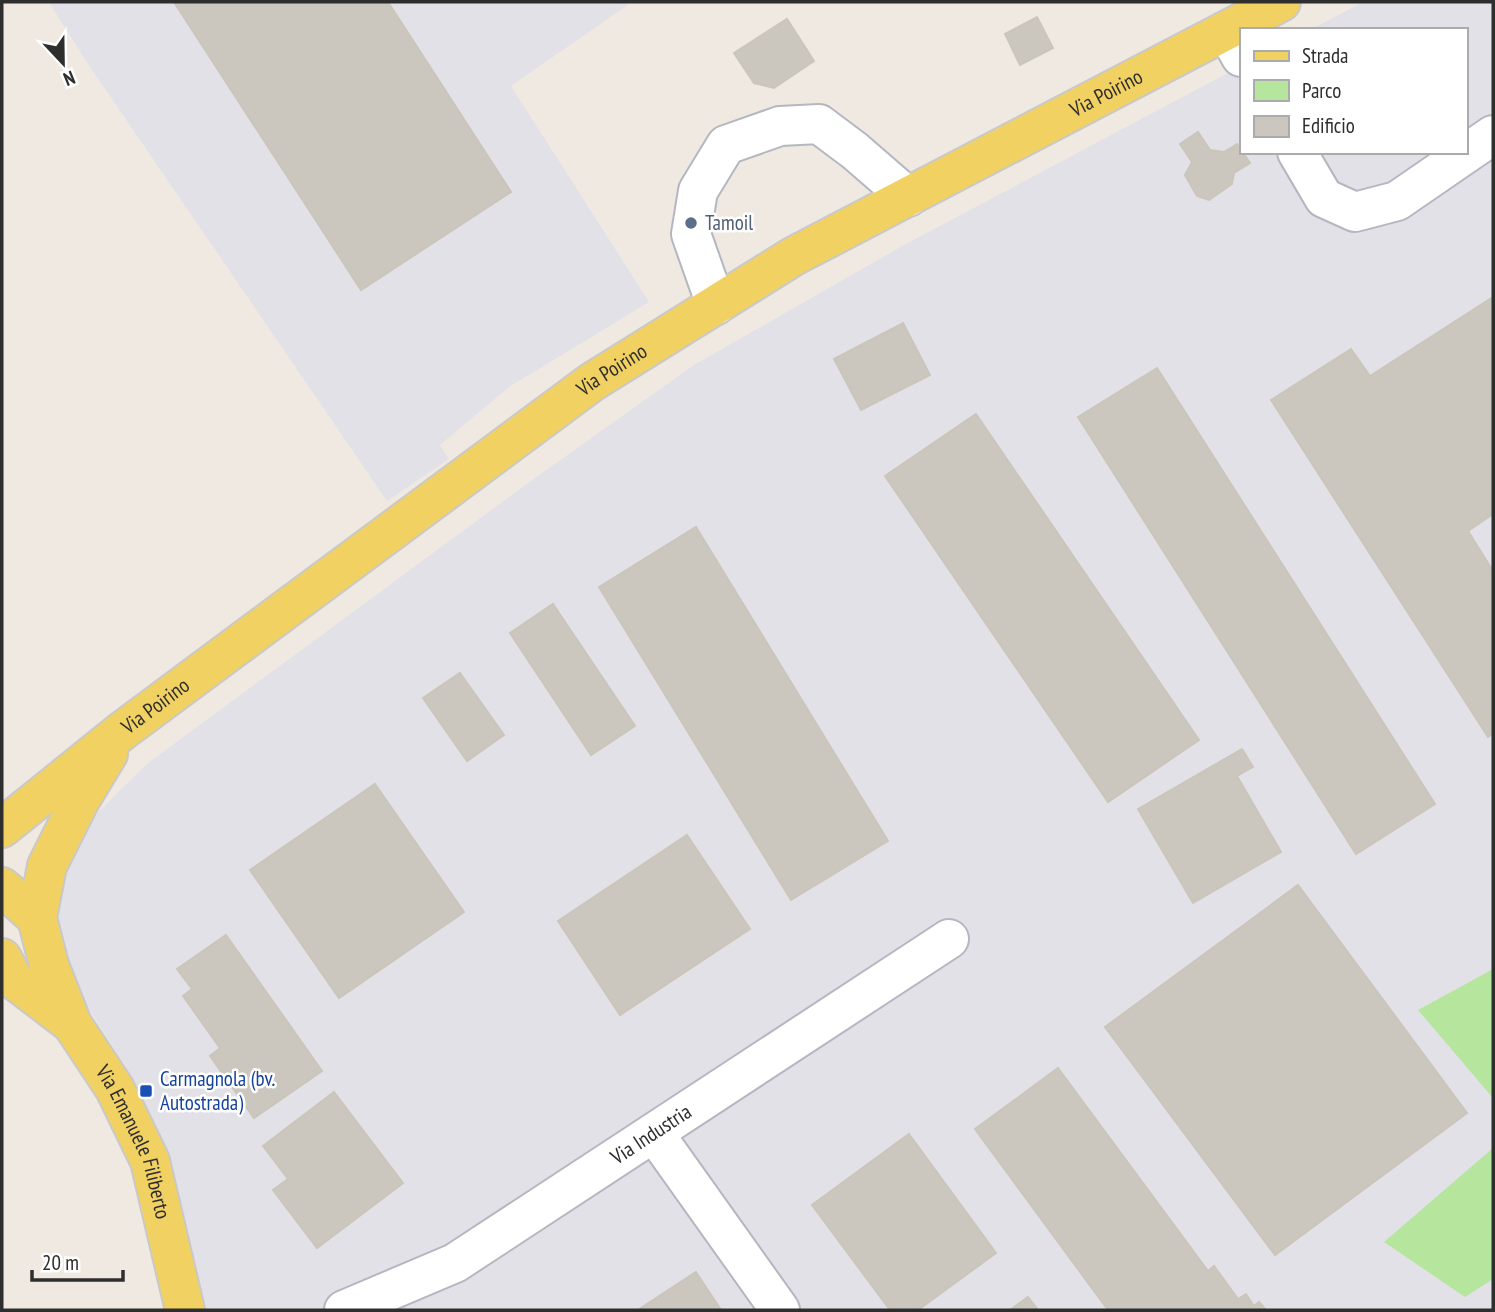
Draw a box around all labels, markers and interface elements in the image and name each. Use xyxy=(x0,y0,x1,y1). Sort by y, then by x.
north arrow xyxy=(28,28,98,98)
legend xyxy=(1240,28,1467,154)
text: Strada xyxy=(1302,42,1348,69)
street label: Via Poirino xyxy=(1064,63,1147,123)
text: N xyxy=(60,66,79,92)
text: Parco xyxy=(1302,77,1341,104)
text: Edificio xyxy=(1302,112,1355,139)
place label: Tamoil xyxy=(705,209,753,236)
marker: Tamoil xyxy=(683,215,699,231)
street label: Via Poirino xyxy=(570,337,652,402)
street label: Via Poirino xyxy=(115,672,195,741)
street label: Via Emanuele Filiberto xyxy=(89,1059,177,1221)
place label: Carmagnola (bv. Autostrada) xyxy=(160,1065,275,1116)
marker: Carmagnola (bv. Autostrada) xyxy=(138,1083,154,1099)
street label: Via Industria xyxy=(604,1098,696,1171)
scale bar xyxy=(32,1238,122,1282)
text: 20 m xyxy=(42,1249,79,1276)

